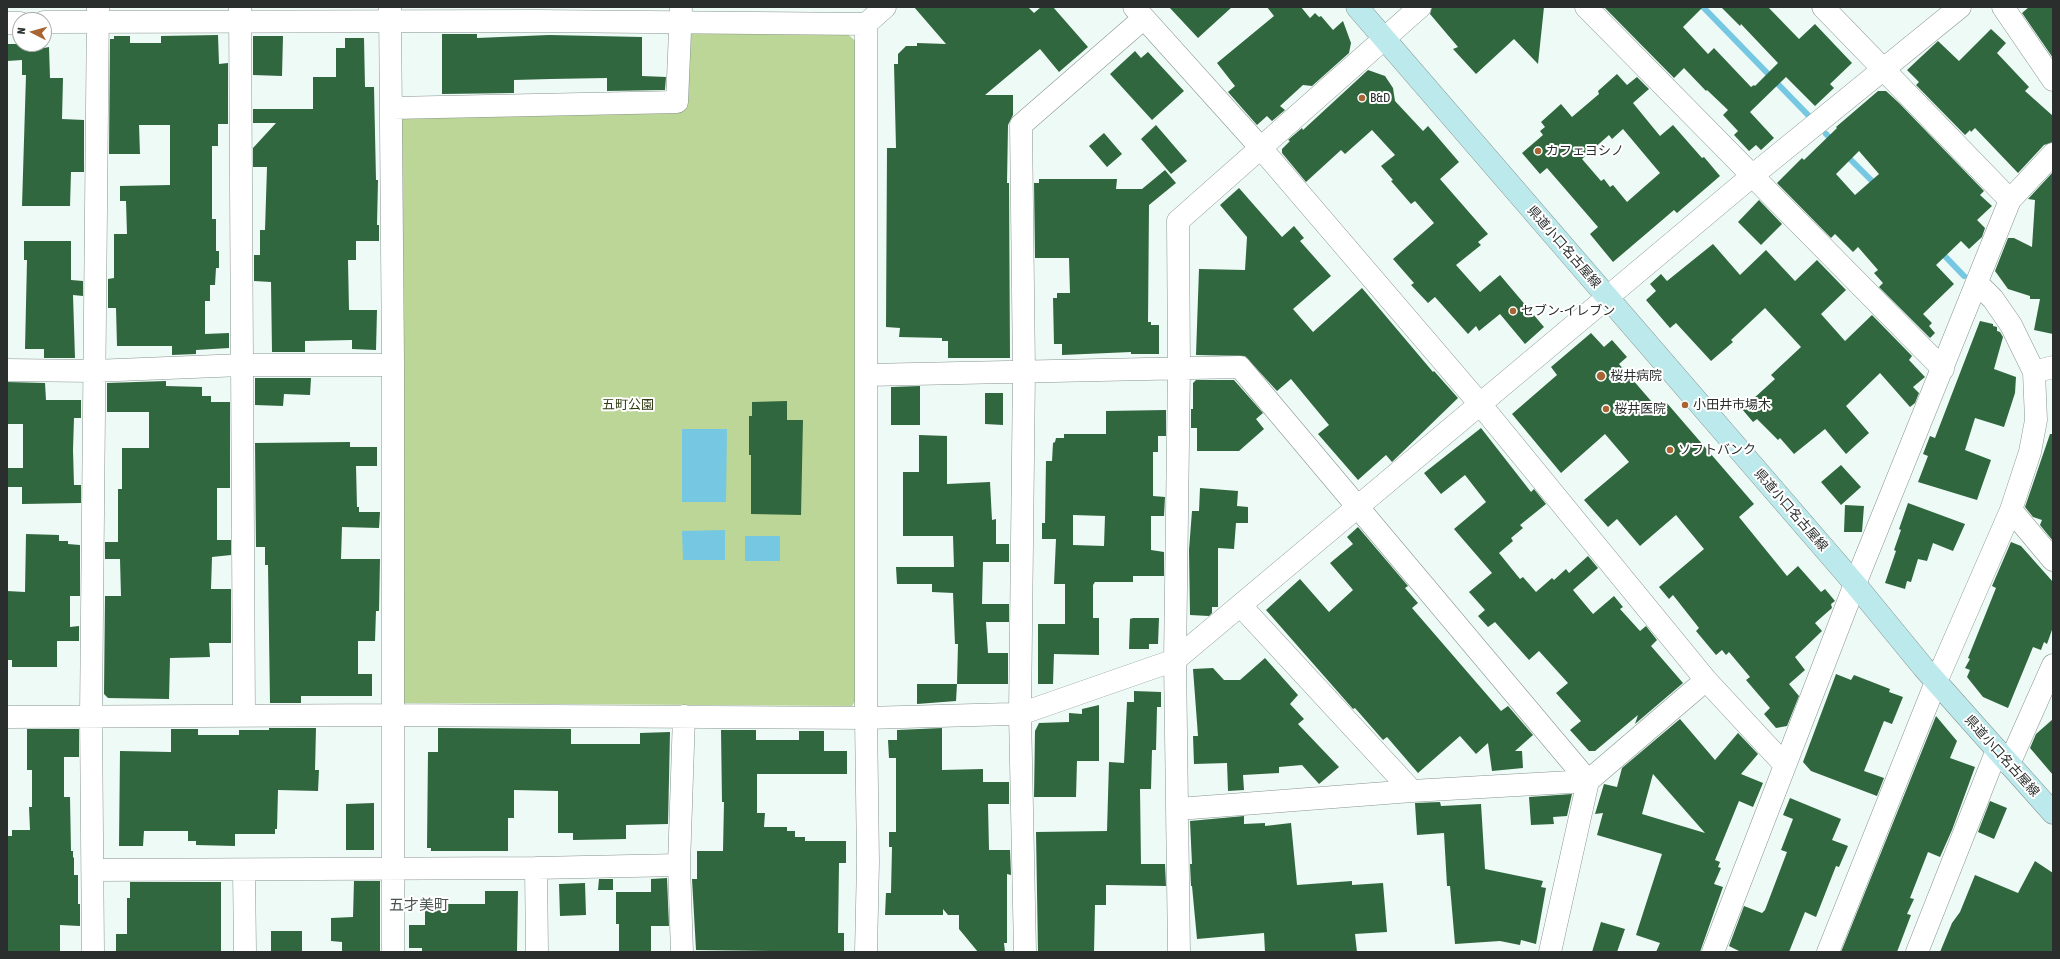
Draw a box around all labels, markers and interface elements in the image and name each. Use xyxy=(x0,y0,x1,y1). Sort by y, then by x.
north arrow xyxy=(12,12,52,52)
text: N xyxy=(15,27,27,35)
place label: B&D xyxy=(1370,90,1390,106)
marker: B&D xyxy=(1357,93,1367,103)
place label: カフェヨシノ xyxy=(1546,143,1624,159)
marker: カフェヨシノ xyxy=(1533,146,1543,156)
street label: 県道小口名古屋線 xyxy=(1524,203,1604,291)
place label: セブン-イレブン xyxy=(1521,303,1615,319)
marker: セブン-イレブン xyxy=(1508,306,1518,316)
place label: 桜井病院 xyxy=(1610,368,1662,384)
marker: 桜井病院 xyxy=(1595,370,1607,382)
park label: 五町公園 xyxy=(602,397,654,413)
place label: 小田井市場木 xyxy=(1693,397,1771,413)
marker: 小田井市場木 xyxy=(1680,400,1690,410)
place label: 桜井医院 xyxy=(1614,401,1666,417)
marker: 桜井医院 xyxy=(1601,404,1611,414)
place label: ソフトバンク xyxy=(1678,442,1756,458)
marker: ソフトバンク xyxy=(1665,445,1675,455)
street label: 県道小口名古屋線 xyxy=(1751,466,1831,554)
street label: 県道小口名古屋線 xyxy=(1961,712,2043,800)
district label: 五才美町 xyxy=(389,896,449,914)

